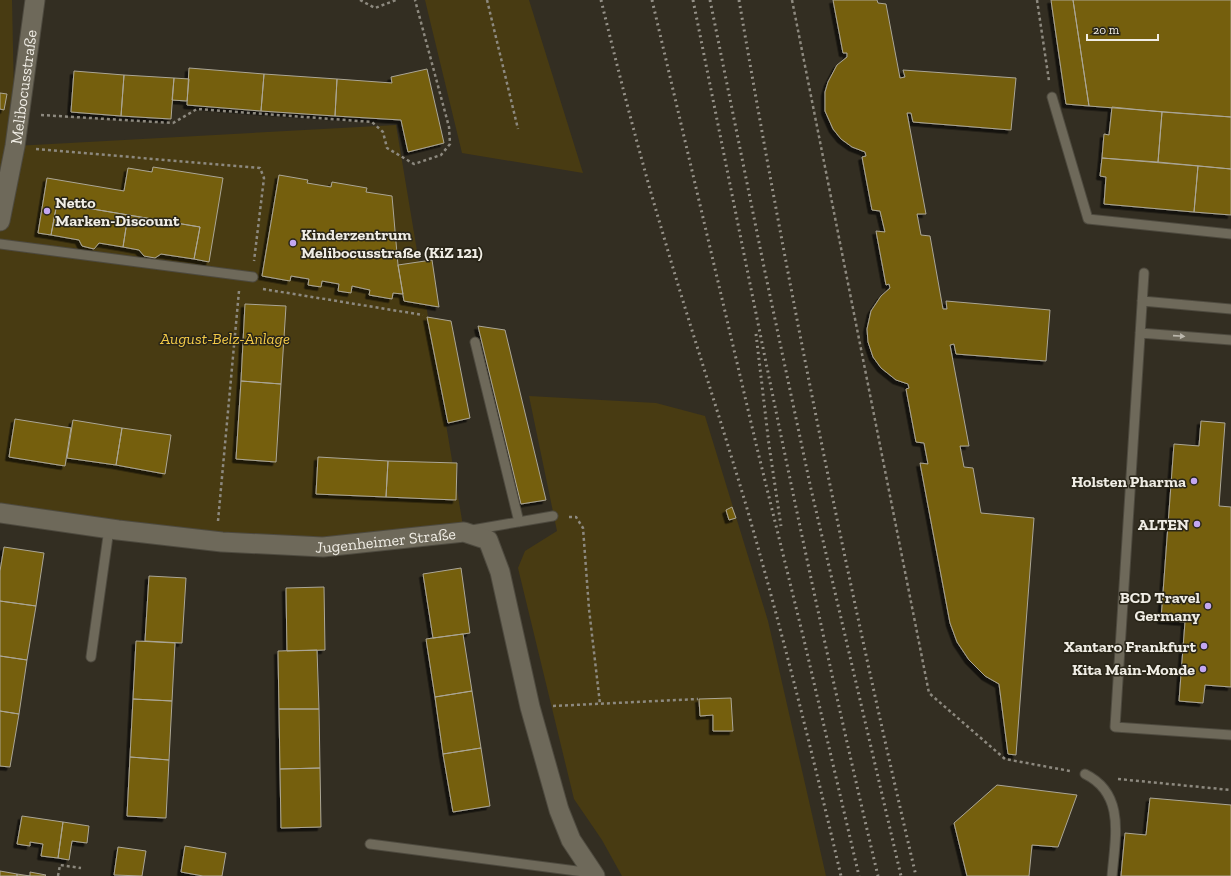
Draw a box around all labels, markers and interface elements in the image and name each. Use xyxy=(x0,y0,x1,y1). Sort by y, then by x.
scale bar xyxy=(1087,16,1158,42)
text: 20 m xyxy=(1093,23,1120,37)
street label: Melibocusstraße xyxy=(6,29,41,146)
place label: Netto Marken-Discount xyxy=(55,193,180,230)
marker: Netto Marken-Discount xyxy=(42,206,52,216)
place label: Kinderzentrum Melibocusstraße (KiZ 121) xyxy=(301,225,483,262)
marker: Kinderzentrum Melibocusstraße (KiZ 121) xyxy=(288,238,298,248)
park label: August-Belz-Anlage xyxy=(159,329,290,348)
one-way arrow xyxy=(1173,333,1185,340)
place label: Holsten Pharma xyxy=(1071,472,1186,491)
marker: Holsten Pharma xyxy=(1189,476,1199,486)
place label: ALTEN xyxy=(1138,515,1189,534)
marker: ALTEN xyxy=(1192,519,1202,529)
street label: Jugenheimer Straße xyxy=(315,524,457,557)
place label: BCD Travel Germany xyxy=(1120,588,1201,625)
marker: BCD Travel Germany xyxy=(1203,601,1213,611)
place label: Xantaro Frankfurt xyxy=(1064,637,1197,656)
marker: Xantaro Frankfurt xyxy=(1199,641,1209,651)
place label: Kita Main-Monde xyxy=(1072,660,1195,679)
marker: Kita Main-Monde xyxy=(1198,664,1208,674)

